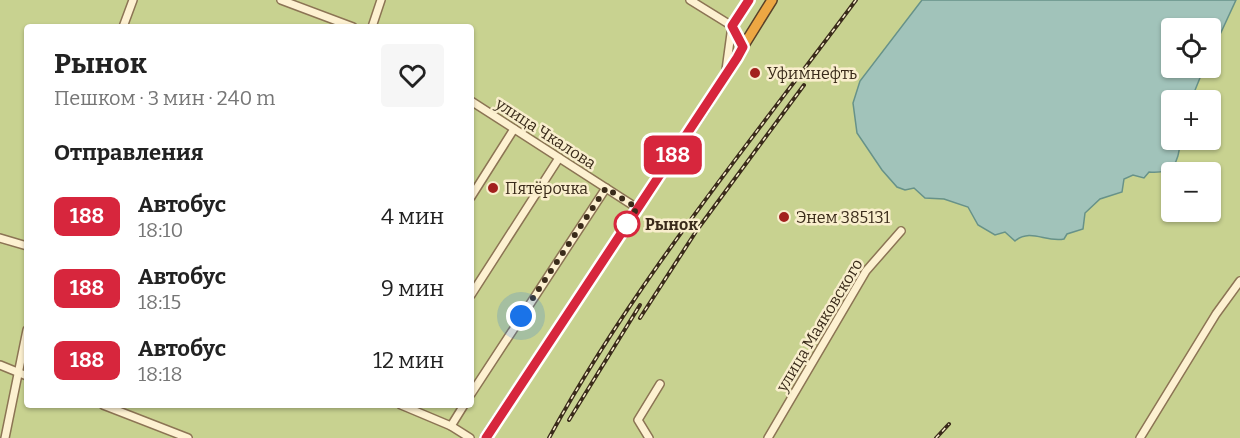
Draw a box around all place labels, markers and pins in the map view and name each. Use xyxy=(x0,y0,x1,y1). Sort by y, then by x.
place label: Уфимнефть xyxy=(767,64,857,83)
marker: Уфимнефть xyxy=(748,66,762,80)
place label: Пятёрочка xyxy=(505,179,588,198)
marker: Пятёрочка xyxy=(486,181,500,195)
place label: Энем 385131 xyxy=(796,208,891,227)
marker: Энем 385131 xyxy=(777,210,791,224)
marker: Рынок xyxy=(614,211,640,237)
place label: Рынок xyxy=(645,215,698,234)

